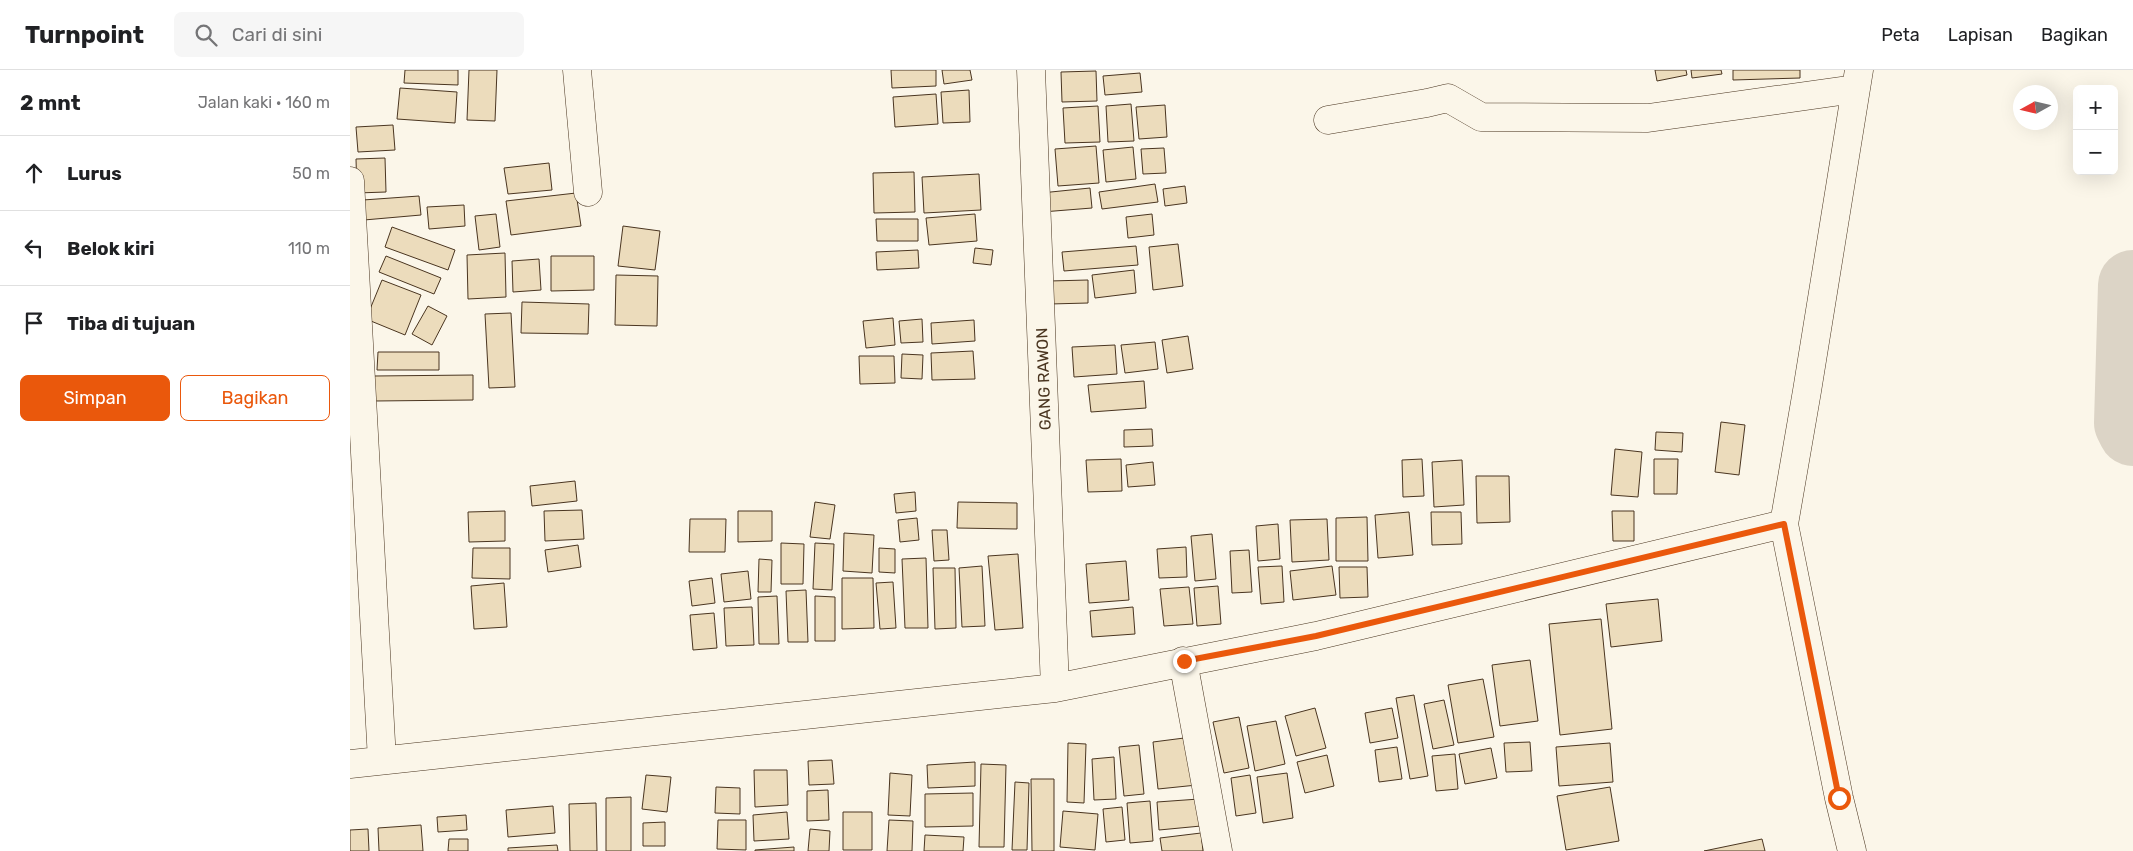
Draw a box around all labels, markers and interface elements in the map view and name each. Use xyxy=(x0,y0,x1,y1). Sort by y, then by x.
search box xyxy=(174,12,524,57)
text: Turnpoint xyxy=(25,21,144,49)
icon: search xyxy=(192,21,220,49)
text: Cari di sini xyxy=(232,23,322,46)
text: Peta xyxy=(1881,24,1920,46)
text: Lapisan xyxy=(1948,24,2013,46)
text: Bagikan xyxy=(2041,24,2108,46)
north arrow xyxy=(2013,85,2058,130)
map controls xyxy=(2073,85,2118,175)
button: + xyxy=(2073,85,2118,130)
text: 2 mnt xyxy=(20,90,81,115)
text: Jalan kaki · 160 m xyxy=(198,93,330,112)
button: − xyxy=(2073,130,2118,175)
icon: ahead xyxy=(20,159,48,187)
text: Lurus xyxy=(67,162,122,185)
text: 50 m xyxy=(292,164,330,183)
icon: left xyxy=(20,234,48,262)
text: Belok kiri xyxy=(67,237,154,260)
text: 110 m xyxy=(288,239,330,258)
icon: arrive xyxy=(20,309,48,337)
text: Tiba di tujuan xyxy=(67,312,195,335)
street label: GANG RAWON xyxy=(1032,327,1055,431)
button: Simpan xyxy=(20,375,170,421)
button: Bagikan xyxy=(180,375,330,421)
route end xyxy=(1173,650,1196,673)
route start xyxy=(1828,787,1851,810)

